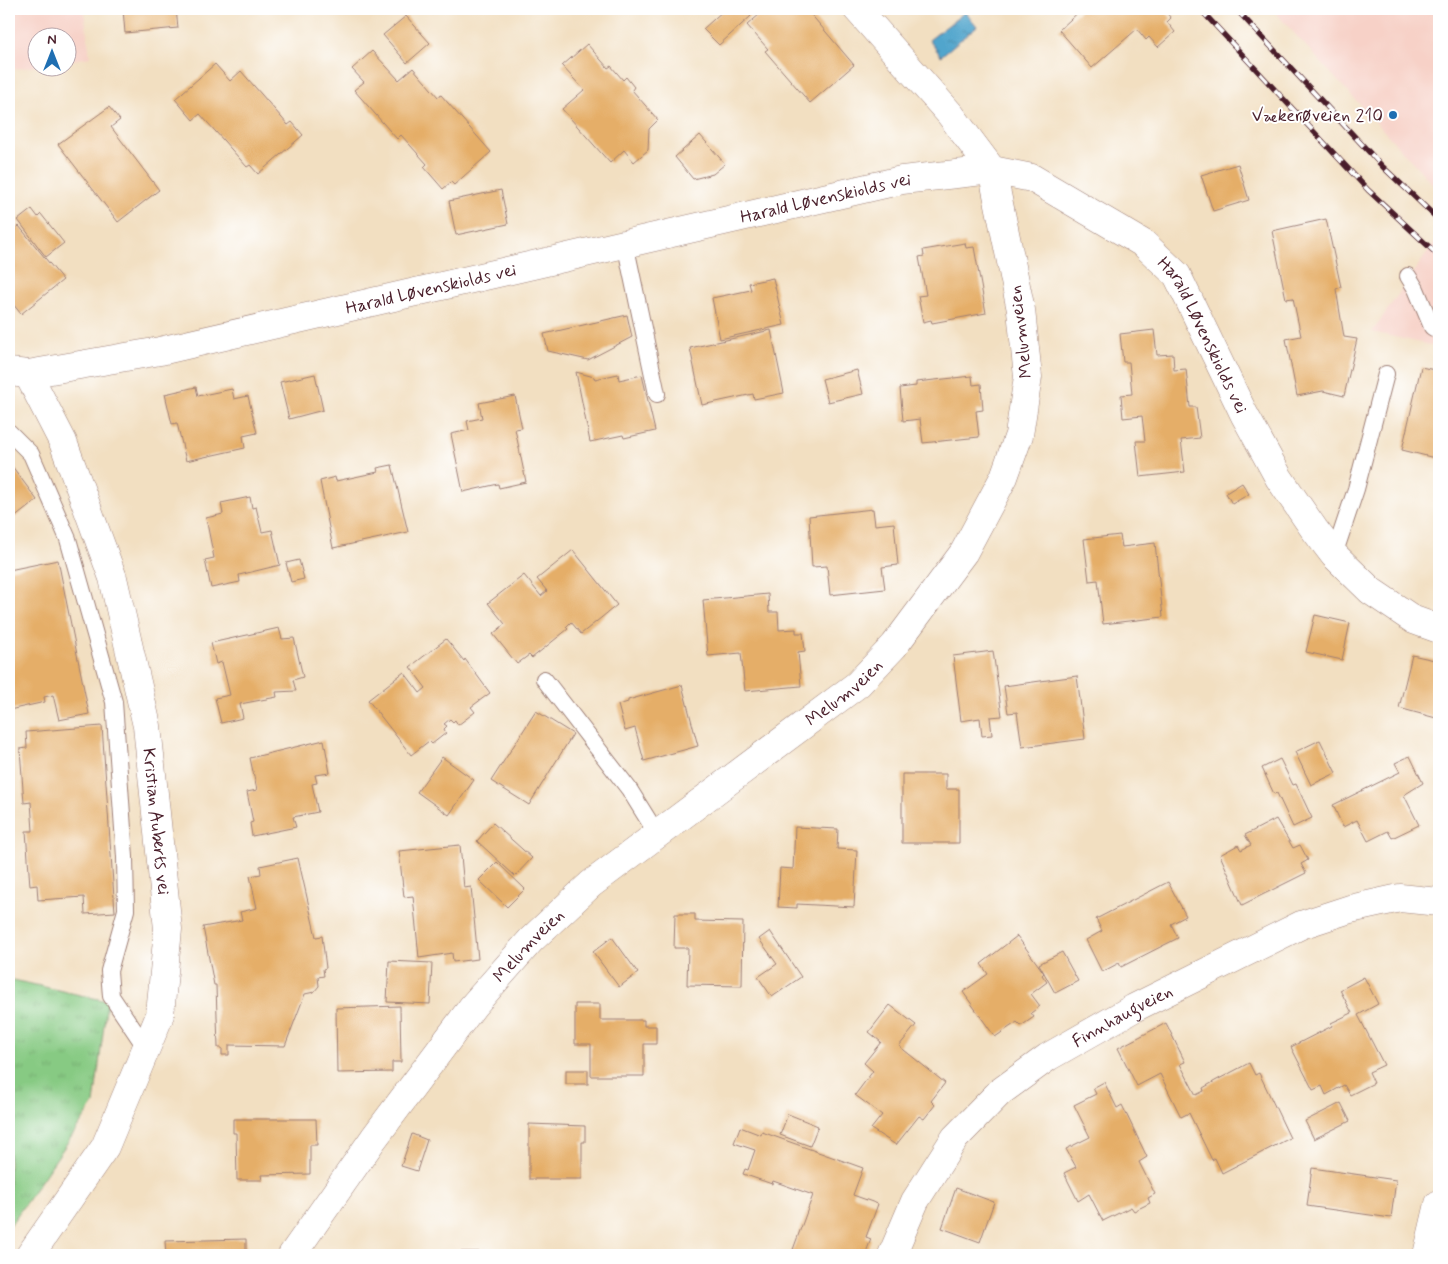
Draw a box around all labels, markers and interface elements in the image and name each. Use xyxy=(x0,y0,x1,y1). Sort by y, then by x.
north arrow xyxy=(28,28,78,78)
text: N xyxy=(47,31,57,49)
place label: Vækerøveien 210 xyxy=(1252,104,1383,128)
marker: Vækerøveien 210 xyxy=(1387,109,1399,121)
street label: Harald Løvenskiolds vei xyxy=(738,168,912,230)
street label: Harald Løvenskiolds vei xyxy=(1152,252,1253,418)
street label: Harald Løvenskiolds vei xyxy=(343,258,519,321)
street label: Melumveien xyxy=(1003,284,1039,380)
street label: Melumveien xyxy=(801,654,888,732)
street label: Kristian Auberts vei xyxy=(136,747,175,896)
street label: Melumveien xyxy=(488,904,570,988)
street label: Finnhaugveien xyxy=(1068,980,1177,1054)

